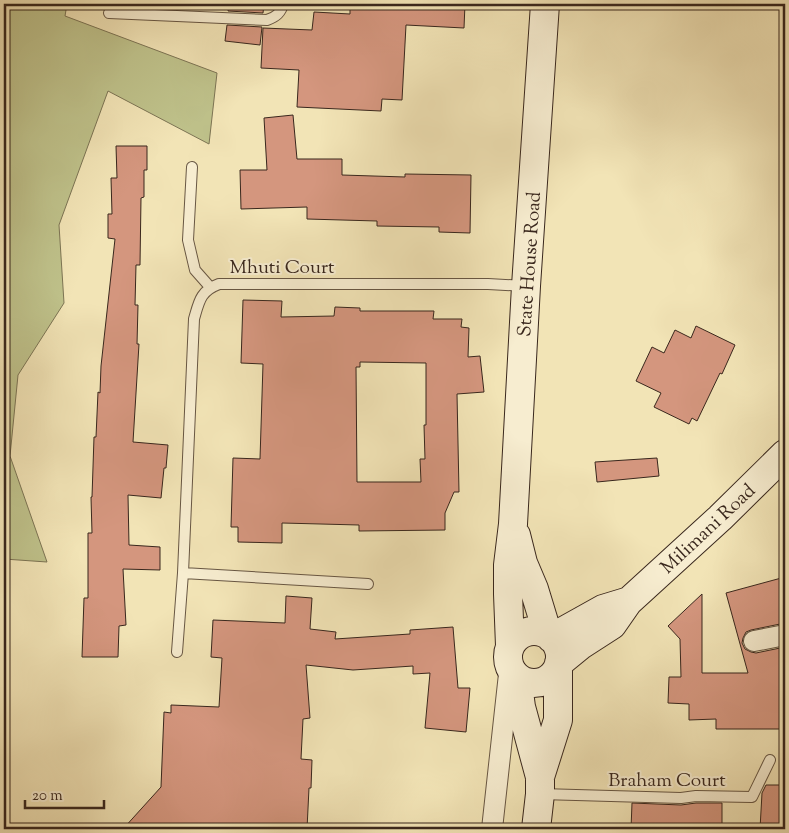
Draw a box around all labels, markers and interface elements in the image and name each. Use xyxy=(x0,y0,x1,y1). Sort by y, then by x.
street label: State House Road xyxy=(512,191,549,338)
street label: Mhuti Court xyxy=(229,255,335,282)
street label: Milimani Road xyxy=(655,478,762,581)
street label: Braham Court xyxy=(608,768,726,795)
scale bar xyxy=(25,778,104,810)
text: 20 m xyxy=(32,786,63,807)

